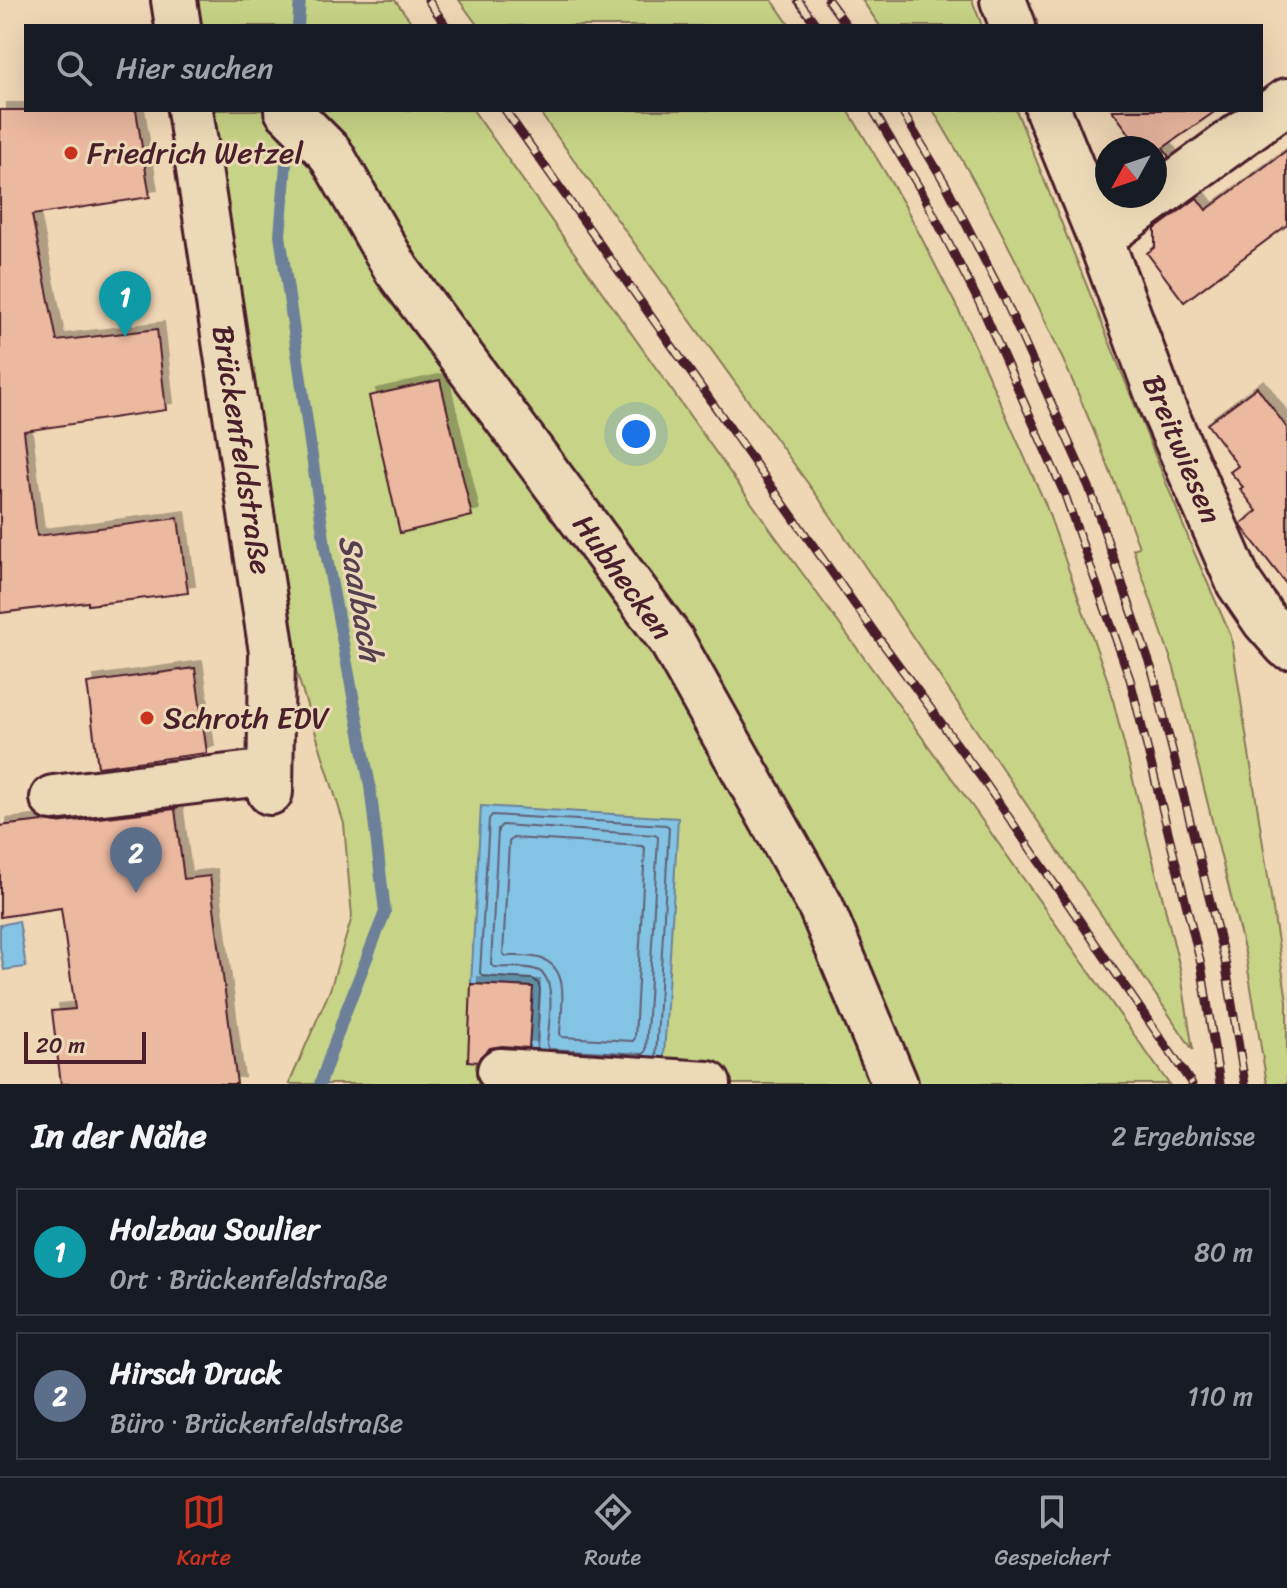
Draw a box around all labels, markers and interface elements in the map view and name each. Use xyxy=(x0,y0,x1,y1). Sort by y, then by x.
search box xyxy=(24,24,1263,112)
text: Hier suchen xyxy=(116,41,273,95)
icon: search xyxy=(52,46,96,90)
place label: Friedrich Wetzel xyxy=(87,126,305,180)
north arrow xyxy=(1095,136,1167,208)
marker: Friedrich Wetzel xyxy=(62,144,80,162)
pin: 1 xyxy=(99,271,151,337)
street label: Brückenfeldstraße xyxy=(196,321,288,579)
street label: Breitwiesen xyxy=(1126,366,1238,532)
your location xyxy=(616,414,656,454)
street label: Hubhecken xyxy=(558,502,688,652)
water label: Saalbach xyxy=(321,530,400,669)
place label: Schroth EDV xyxy=(163,691,330,745)
marker: Schroth EDV xyxy=(138,709,156,727)
pin: 2 xyxy=(110,827,162,893)
text: 20 m xyxy=(36,1026,85,1065)
scale bar xyxy=(24,1028,146,1064)
text: In der Nähe xyxy=(32,1106,207,1166)
text: 2 Ergebnisse xyxy=(1111,1113,1255,1159)
text: Holzbau Soulier xyxy=(110,1202,319,1256)
text: 1 xyxy=(54,1229,66,1275)
text: 80 m xyxy=(1194,1229,1253,1275)
text: Ort · Brückenfeldstraße xyxy=(110,1256,388,1302)
text: Hirsch Druck xyxy=(110,1346,281,1400)
text: 2 xyxy=(52,1373,68,1419)
text: 110 m xyxy=(1188,1373,1253,1419)
text: Büro · Brückenfeldstraße xyxy=(110,1400,403,1446)
tab: Karte xyxy=(177,1490,231,1577)
tab: Route xyxy=(584,1490,641,1577)
tab: Gespeichert xyxy=(994,1490,1110,1577)

